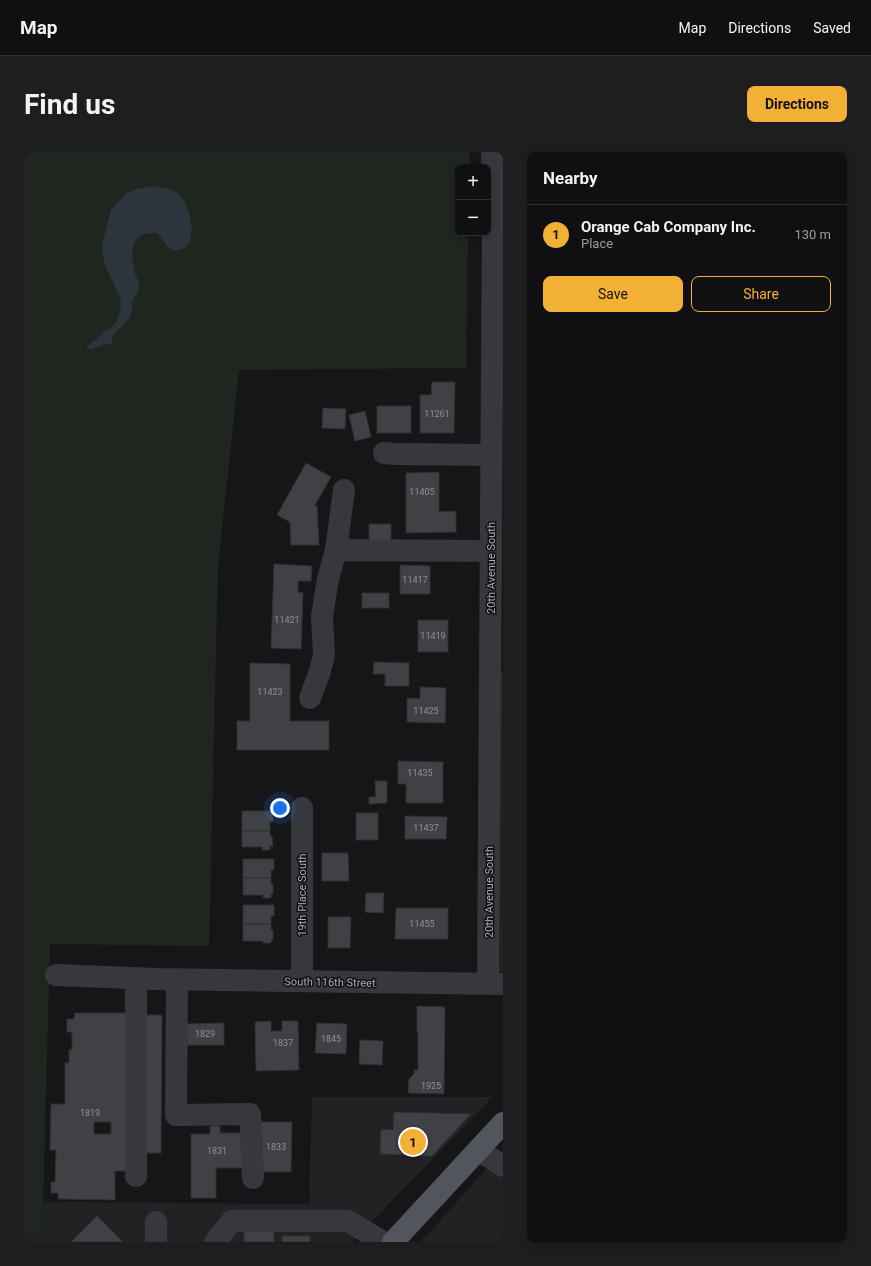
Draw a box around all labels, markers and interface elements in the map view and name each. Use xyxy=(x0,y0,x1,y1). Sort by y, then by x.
text: Map xyxy=(20,16,58,39)
text: Map xyxy=(679,20,706,36)
text: Directions xyxy=(728,20,791,36)
text: Saved xyxy=(813,20,851,36)
button: Directions xyxy=(747,86,847,122)
text: Find us xyxy=(24,88,115,121)
map controls xyxy=(455,164,491,236)
button: + xyxy=(455,164,491,200)
text: Nearby xyxy=(543,168,598,188)
button: − xyxy=(455,200,491,236)
text: Orange Cab Company Inc. xyxy=(581,218,756,236)
text: 1 xyxy=(552,227,560,242)
text: 130 m xyxy=(794,227,831,242)
text: Place xyxy=(581,236,613,251)
button: Save xyxy=(543,276,683,312)
button: Share xyxy=(691,276,831,312)
house number: 11261 xyxy=(424,409,450,419)
house number: 11405 xyxy=(409,487,435,497)
street label: 20th Avenue South xyxy=(485,522,498,614)
house number: 11417 xyxy=(402,575,428,585)
house number: 11421 xyxy=(274,615,300,625)
house number: 11419 xyxy=(420,631,446,641)
house number: 11423 xyxy=(257,687,283,697)
house number: 11425 xyxy=(413,706,439,716)
house number: 11435 xyxy=(407,768,433,778)
your location xyxy=(270,798,290,818)
house number: 11437 xyxy=(413,823,439,833)
street label: 20th Avenue South xyxy=(483,846,496,938)
street label: 19th Place South xyxy=(296,853,309,937)
house number: 11455 xyxy=(409,919,435,929)
street label: South 116th Street xyxy=(284,975,376,990)
house number: 1829 xyxy=(195,1029,215,1039)
house number: 1845 xyxy=(321,1034,341,1044)
house number: 1837 xyxy=(273,1038,293,1048)
house number: 1925 xyxy=(421,1081,441,1091)
house number: 1819 xyxy=(80,1108,100,1118)
pin: 1 xyxy=(400,1127,426,1157)
house number: 1833 xyxy=(266,1142,286,1152)
house number: 1831 xyxy=(207,1146,227,1156)

